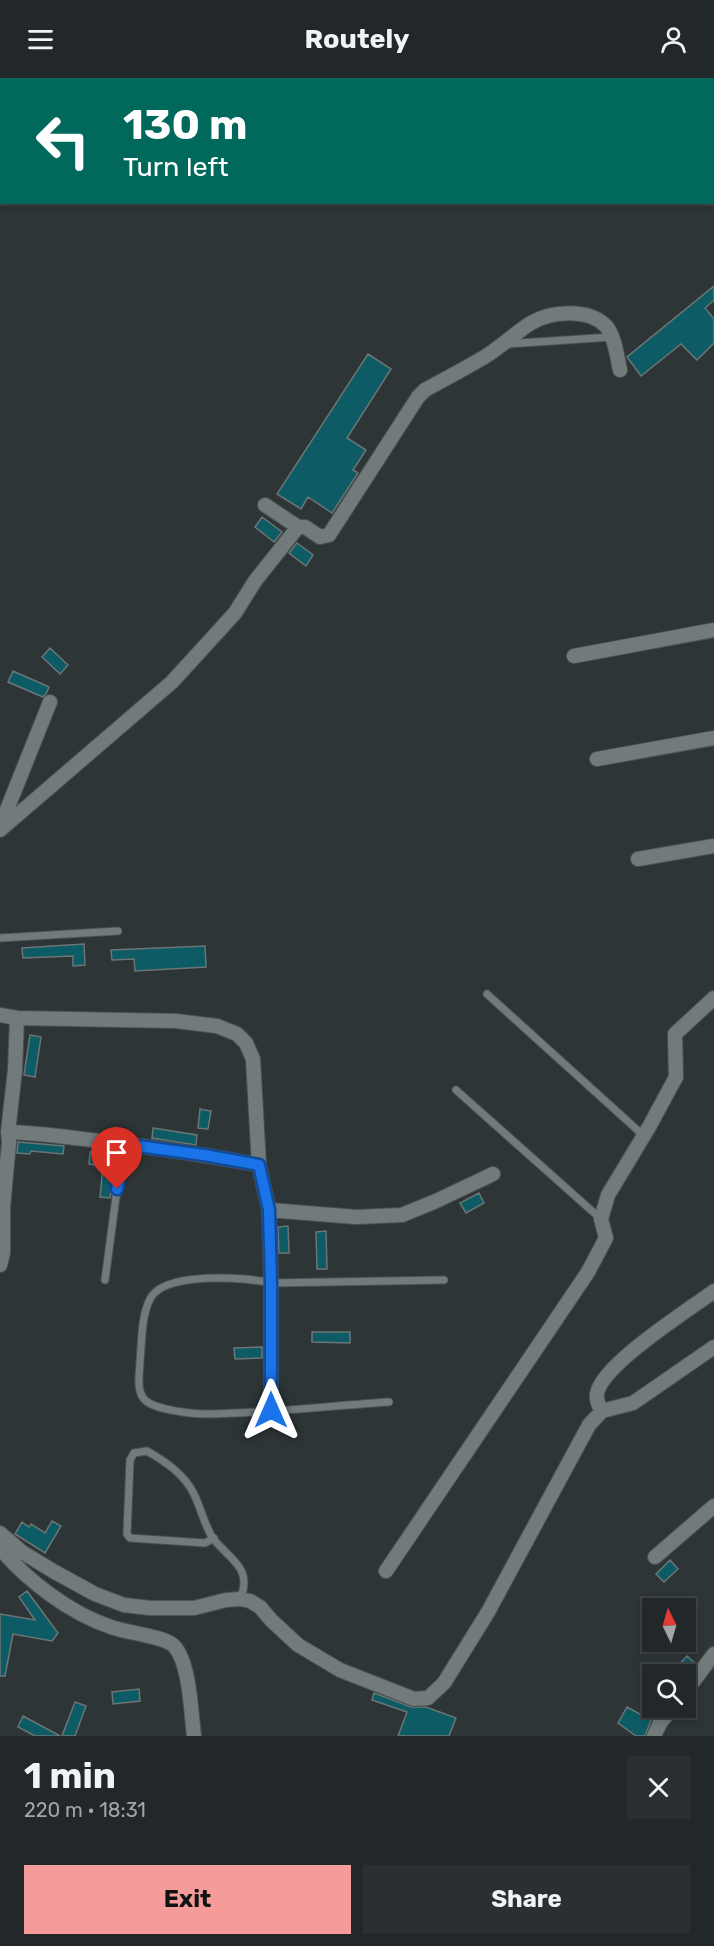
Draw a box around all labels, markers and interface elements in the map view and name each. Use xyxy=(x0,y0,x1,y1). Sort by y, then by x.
icon: menu xyxy=(24,23,57,56)
text: Routely xyxy=(305,23,409,55)
icon: person xyxy=(657,23,690,56)
text: 130 m xyxy=(123,100,248,150)
icon: left xyxy=(24,102,102,180)
text: Turn left xyxy=(123,151,228,183)
pin xyxy=(91,1127,142,1189)
icon: arrive xyxy=(100,1136,133,1169)
position arrow xyxy=(239,1378,303,1442)
north arrow xyxy=(642,1598,696,1652)
map controls xyxy=(642,1598,696,1718)
button: search xyxy=(642,1664,696,1718)
text: 1 min xyxy=(24,1754,116,1797)
button: close xyxy=(627,1756,690,1819)
text: 220 m · 18:31 xyxy=(24,1798,146,1822)
button: Exit xyxy=(24,1865,351,1934)
button: Share xyxy=(363,1865,690,1934)

